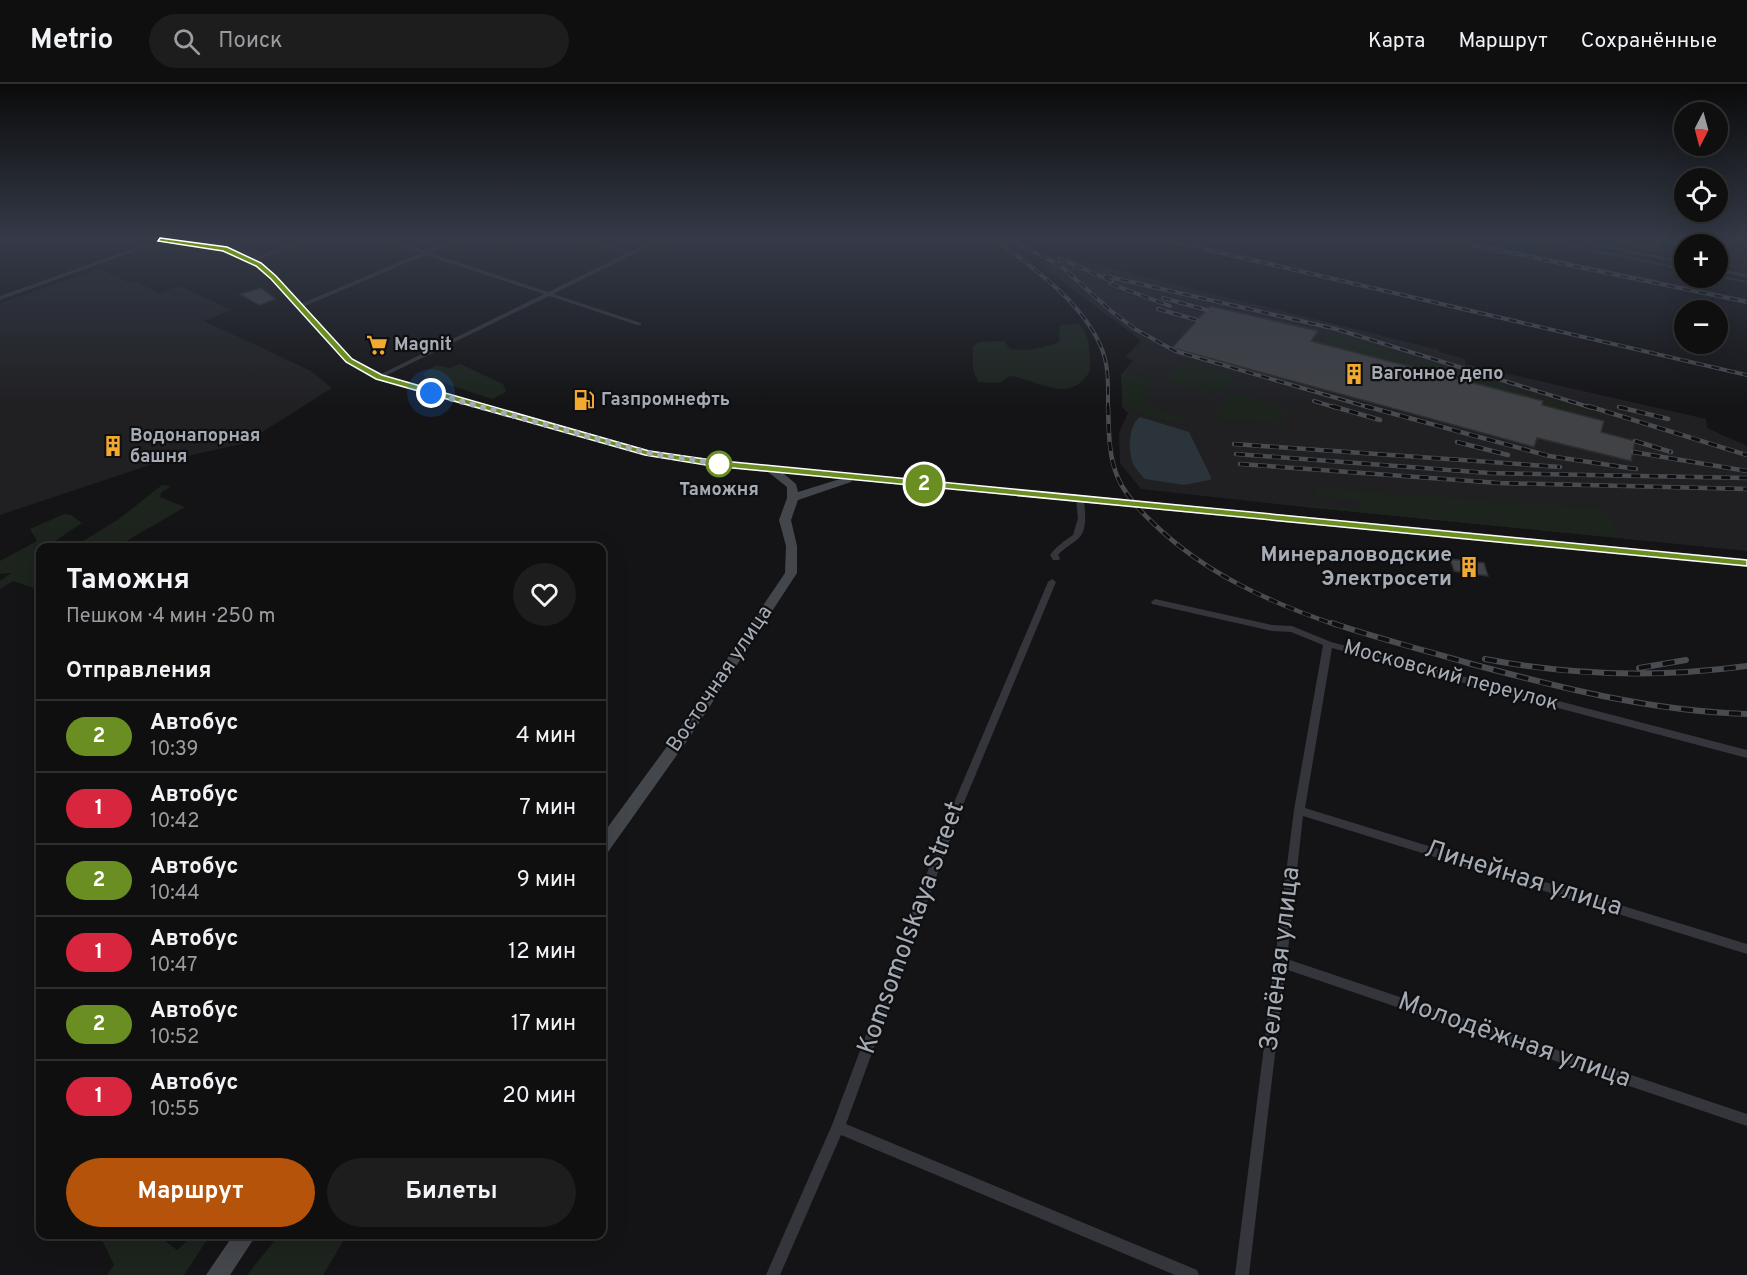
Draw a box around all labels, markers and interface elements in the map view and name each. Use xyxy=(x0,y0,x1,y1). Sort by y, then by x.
search box xyxy=(149,14,569,68)
text: Metrio xyxy=(30,23,113,59)
icon: search xyxy=(170,25,203,58)
text: Поиск xyxy=(218,28,283,55)
text: Карта xyxy=(1368,28,1425,55)
text: Маршрут xyxy=(1458,28,1548,55)
text: Сохранённые xyxy=(1581,28,1717,55)
north arrow xyxy=(1674,102,1728,156)
map controls xyxy=(1674,102,1728,354)
button: locate xyxy=(1674,168,1728,222)
button: + xyxy=(1674,234,1728,288)
button: − xyxy=(1674,300,1728,354)
supermarket icon: Magnit xyxy=(365,333,389,357)
place label: Magnit xyxy=(394,334,452,357)
building icon: Вагонное депо xyxy=(1342,362,1366,386)
place label: Вагонное депо xyxy=(1371,363,1503,386)
your location xyxy=(416,378,446,408)
fuel station icon: Газпромнефть xyxy=(572,388,596,412)
place label: Газпромнефть xyxy=(601,389,730,412)
place label: Водонапорная башня xyxy=(130,425,260,469)
building icon: Водонапорная башня xyxy=(101,434,125,458)
marker: Таможня xyxy=(706,451,732,477)
line badge: 2 xyxy=(904,464,944,504)
text: 2 xyxy=(918,471,930,498)
place label: Таможня xyxy=(679,479,759,502)
place label: Минераловодские Электросети xyxy=(1261,542,1452,593)
building icon: Минераловодские Электросети xyxy=(1457,555,1481,579)
text: Таможня xyxy=(66,563,190,599)
button: heart xyxy=(513,563,576,626)
street label: Восточная улица xyxy=(661,601,779,757)
text: Пешком · 4 мин · 250 m xyxy=(66,604,275,630)
street label: Московский переулок xyxy=(1340,634,1562,718)
text: Отправления xyxy=(66,658,211,685)
text: Автобус xyxy=(150,710,238,737)
text: 2 xyxy=(93,723,105,750)
text: 4 мин xyxy=(516,723,576,750)
text: 10:39 xyxy=(150,737,198,763)
text: Автобус xyxy=(150,782,238,809)
text: 1 xyxy=(95,795,103,822)
text: 7 мин xyxy=(519,795,576,822)
street label: Komsomolskaya Street xyxy=(851,797,973,1059)
text: 10:42 xyxy=(150,809,199,835)
street label: Линейная улица xyxy=(1420,833,1626,925)
text: Автобус xyxy=(150,854,238,881)
street label: Зелёная улица xyxy=(1253,865,1309,1053)
text: 2 xyxy=(93,867,105,894)
text: 9 мин xyxy=(517,867,576,894)
text: 10:44 xyxy=(150,881,200,907)
text: Автобус xyxy=(150,926,238,953)
text: 1 xyxy=(95,939,103,966)
text: 12 мин xyxy=(508,939,576,966)
text: 10:47 xyxy=(150,953,197,979)
street label: Молодёжная улица xyxy=(1393,986,1635,1096)
text: Автобус xyxy=(150,998,238,1025)
text: 2 xyxy=(93,1011,105,1038)
text: 17 мин xyxy=(511,1011,576,1038)
text: 10:52 xyxy=(150,1025,199,1051)
text: Автобус xyxy=(150,1070,238,1097)
text: 1 xyxy=(95,1083,103,1110)
text: 20 мин xyxy=(502,1083,576,1110)
text: 10:55 xyxy=(150,1097,200,1123)
button: Маршрут xyxy=(66,1158,315,1227)
button: Билеты xyxy=(327,1158,576,1227)

